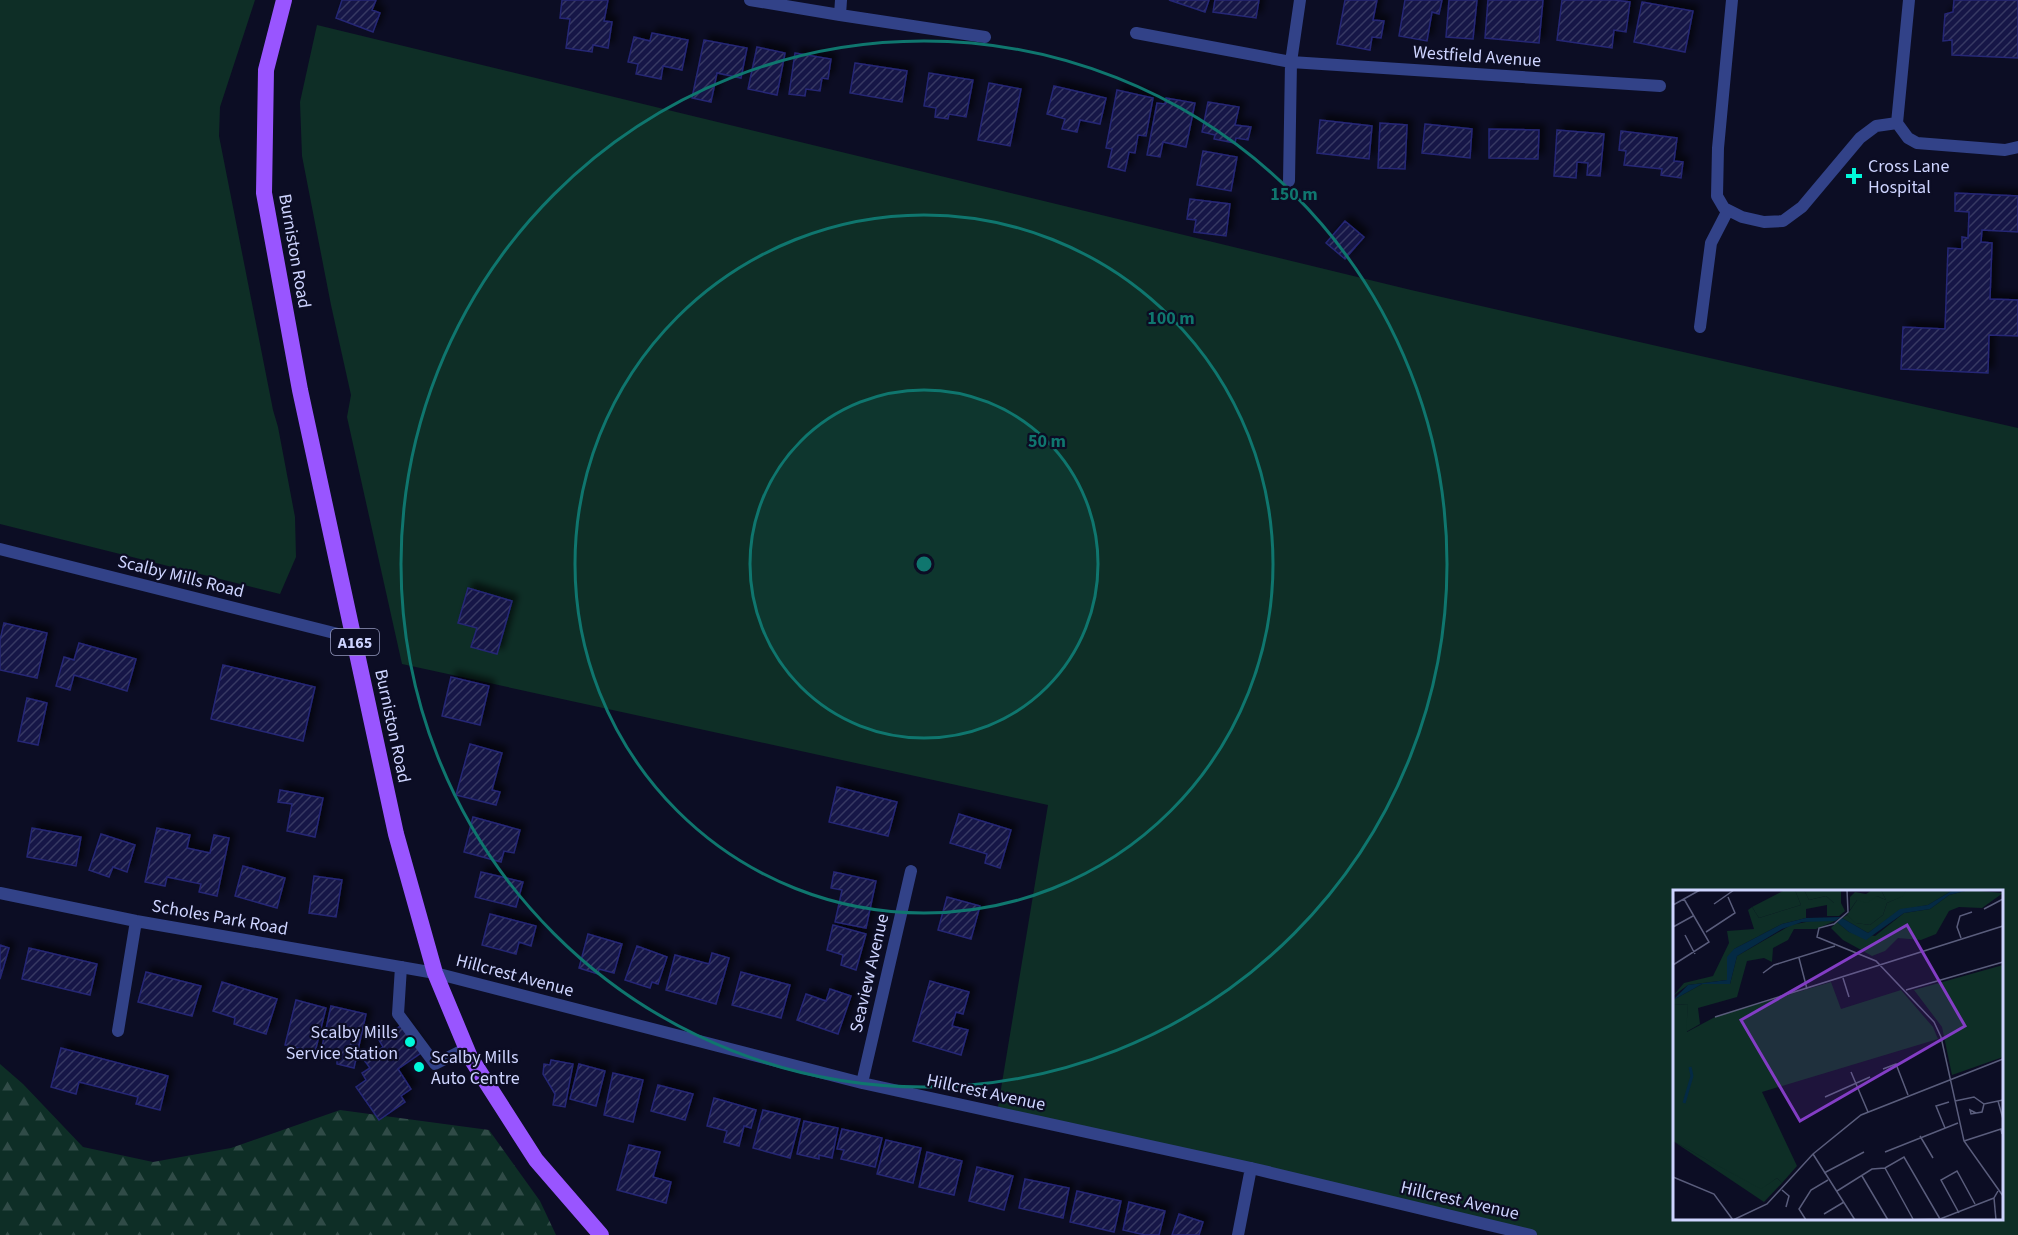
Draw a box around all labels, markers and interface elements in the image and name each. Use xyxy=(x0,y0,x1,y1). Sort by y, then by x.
street label: Westfield Avenue xyxy=(1412,40,1542,73)
place label: Cross Lane Hospital xyxy=(1868,154,1949,200)
marker: Cross Lane Hospital xyxy=(1845,167,1863,185)
text: 150 m xyxy=(1270,182,1318,207)
street label: Burniston Road xyxy=(272,192,317,310)
text: 100 m xyxy=(1147,306,1195,331)
text: 50 m xyxy=(1028,429,1066,454)
street label: Scalby Mills Road xyxy=(115,549,247,604)
centre of rings xyxy=(914,554,934,574)
road number: A165 xyxy=(331,629,379,655)
street label: Burniston Road xyxy=(368,667,417,785)
inset map xyxy=(1673,890,2003,1220)
street label: Scholes Park Road xyxy=(150,893,290,942)
street label: Seaview Avenue xyxy=(844,911,895,1035)
street label: Hillcrest Avenue xyxy=(453,948,577,1003)
place label: Scalby Mills Service Station xyxy=(286,1020,398,1066)
marker: Scalby Mills Service Station xyxy=(403,1035,417,1049)
place label: Scalby Mills Auto Centre xyxy=(431,1045,520,1091)
marker: Scalby Mills Auto Centre xyxy=(412,1060,426,1074)
street label: Hillcrest Avenue xyxy=(924,1068,1048,1117)
street label: Hillcrest Avenue xyxy=(1398,1175,1522,1226)

